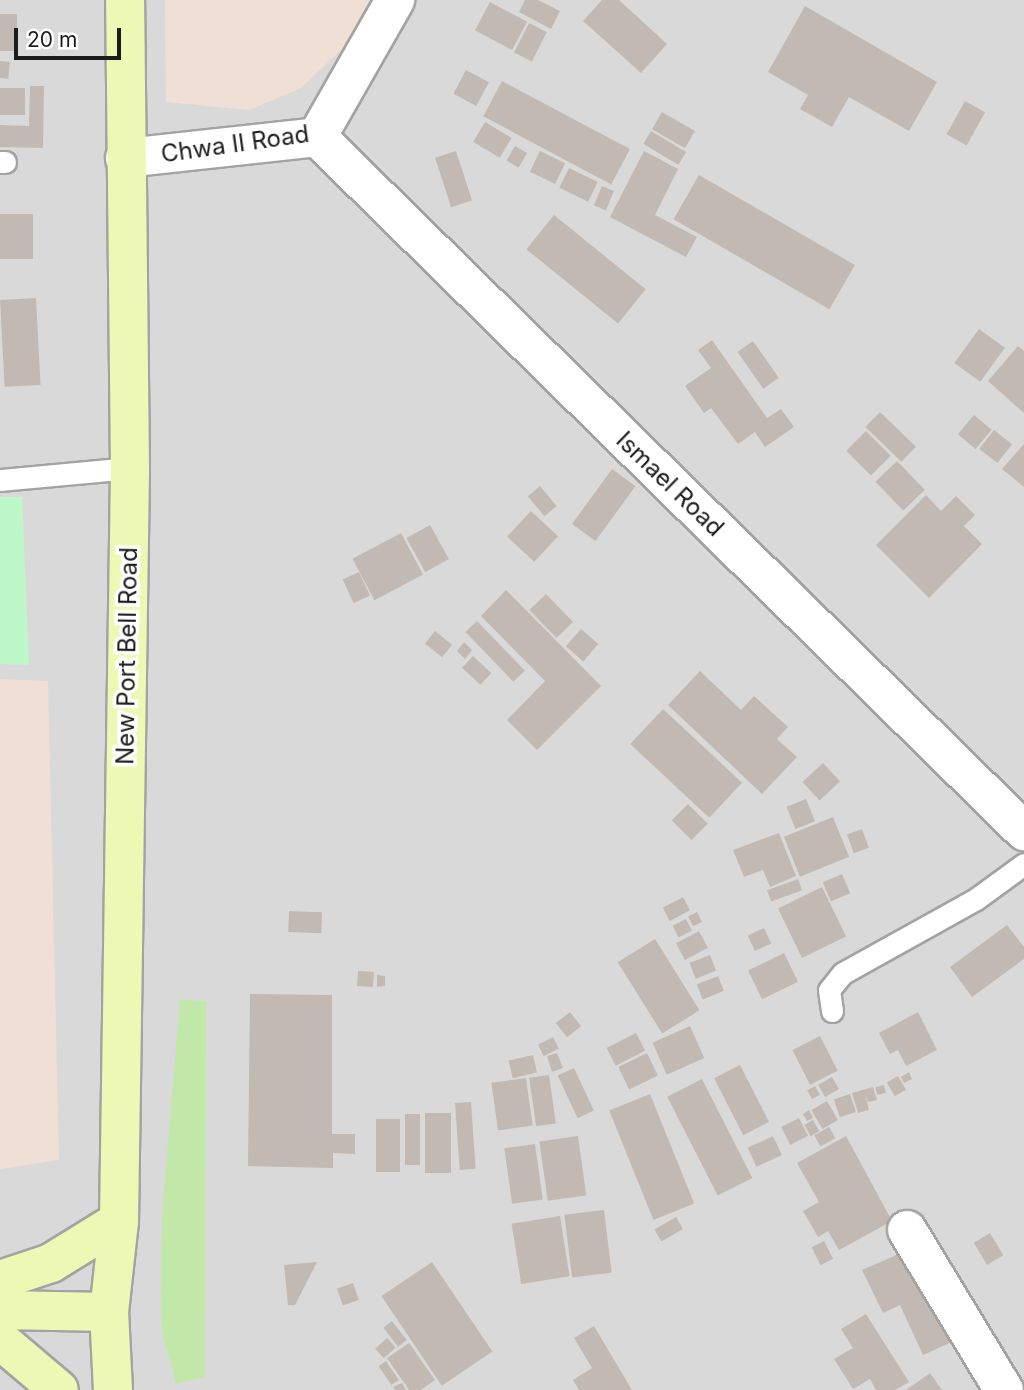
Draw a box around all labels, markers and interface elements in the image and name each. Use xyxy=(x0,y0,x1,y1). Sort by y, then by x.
scale bar xyxy=(18,14,124,58)
text: 20 m xyxy=(27,27,77,52)
street label: Chwa II Road xyxy=(159,119,311,169)
street label: Ismael Road xyxy=(610,426,730,542)
street label: New Port Bell Road xyxy=(111,547,143,765)

